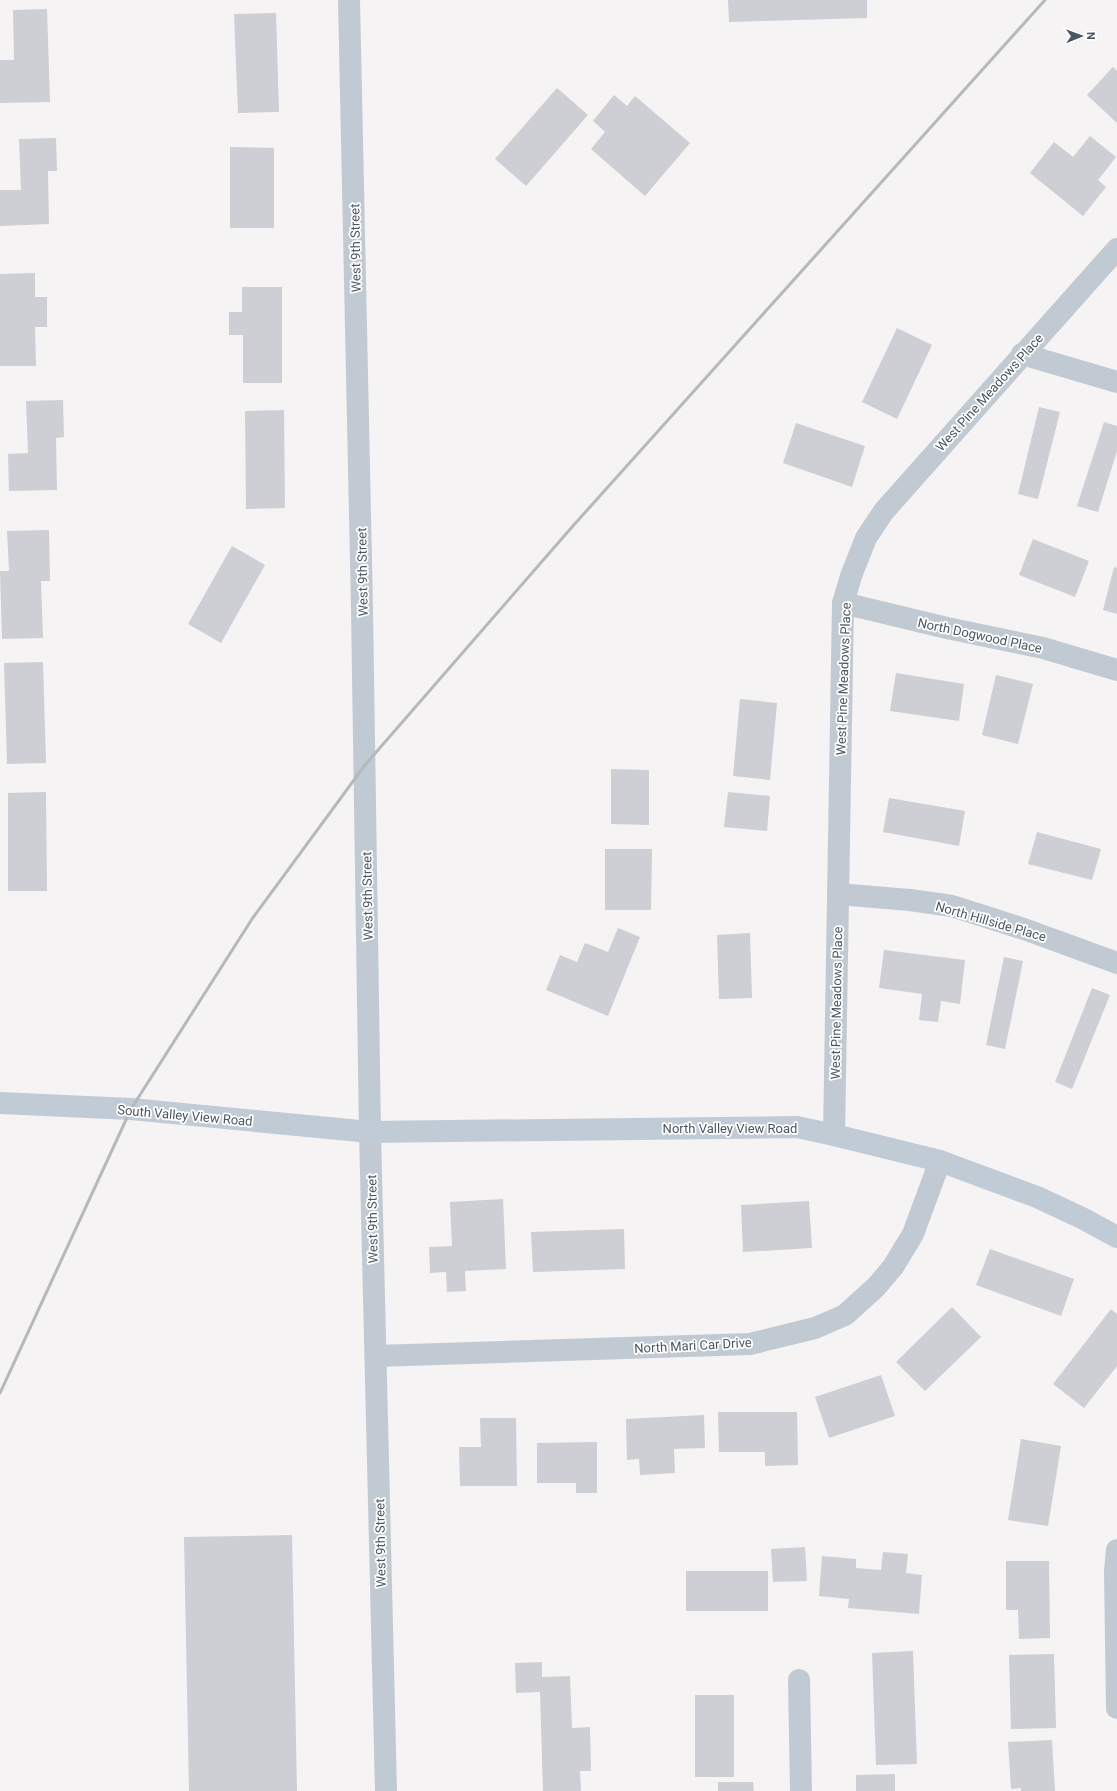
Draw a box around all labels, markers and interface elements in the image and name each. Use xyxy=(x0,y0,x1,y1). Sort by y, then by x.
north arrow xyxy=(1061,16,1101,56)
text: N xyxy=(1084,32,1097,40)
street label: West 9th Street xyxy=(347,204,364,292)
street label: West Pine Meadows Place xyxy=(933,330,1046,454)
street label: West 9th Street xyxy=(354,528,371,616)
street label: West Pine Meadows Place xyxy=(833,602,854,756)
street label: North Dogwood Place xyxy=(916,615,1043,656)
street label: West 9th Street xyxy=(359,852,376,940)
street label: North Hillside Place xyxy=(934,899,1048,944)
street label: West Pine Meadows Place xyxy=(828,926,845,1080)
street label: South Valley View Road xyxy=(117,1102,253,1129)
street label: North Valley View Road xyxy=(663,1121,797,1136)
street label: West 9th Street xyxy=(364,1175,381,1263)
street label: North Mari Car Drive xyxy=(634,1335,752,1356)
street label: West 9th Street xyxy=(372,1499,389,1587)

